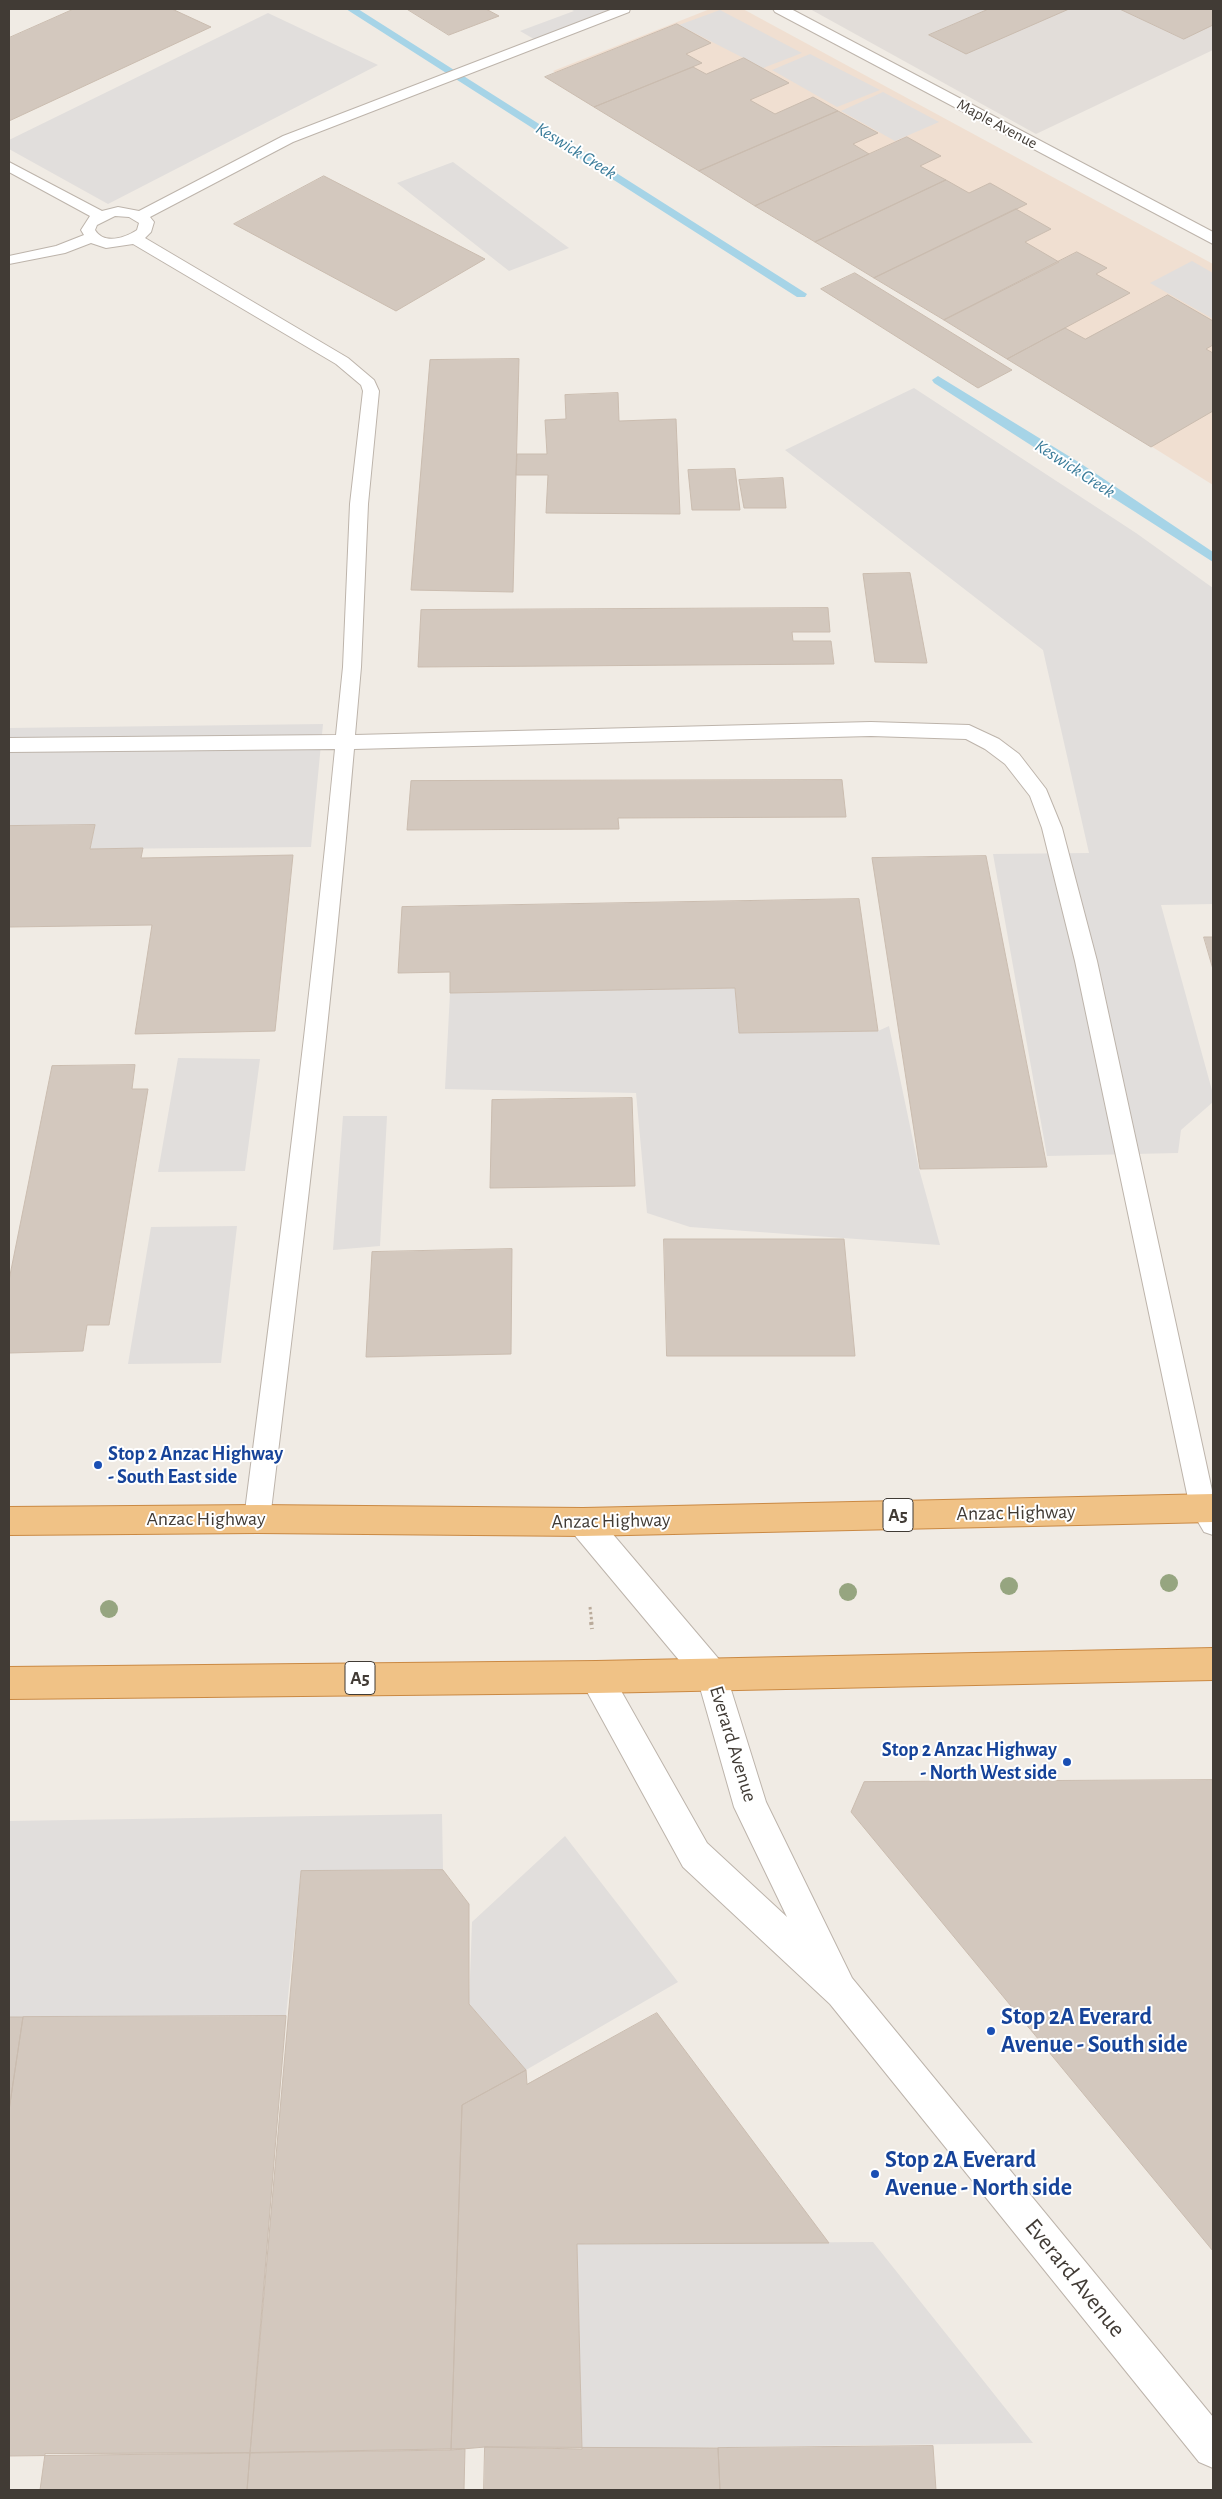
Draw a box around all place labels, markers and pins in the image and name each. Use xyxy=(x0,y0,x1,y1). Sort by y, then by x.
place label: Stop 2 Anzac Highway - South East side xyxy=(108,1442,283,1489)
marker: Stop 2 Anzac Highway - South East side xyxy=(92,1459,104,1471)
place label: Stop 2 Anzac Highway - North West side xyxy=(882,1738,1057,1785)
marker: Stop 2 Anzac Highway - North West side xyxy=(1061,1756,1073,1768)
place label: Stop 2A Everard Avenue - South side xyxy=(1001,2003,1188,2059)
marker: Stop 2A Everard Avenue - South side xyxy=(985,2025,997,2037)
place label: Stop 2A Everard Avenue - North side xyxy=(885,2146,1072,2202)
marker: Stop 2A Everard Avenue - North side xyxy=(869,2168,881,2180)

